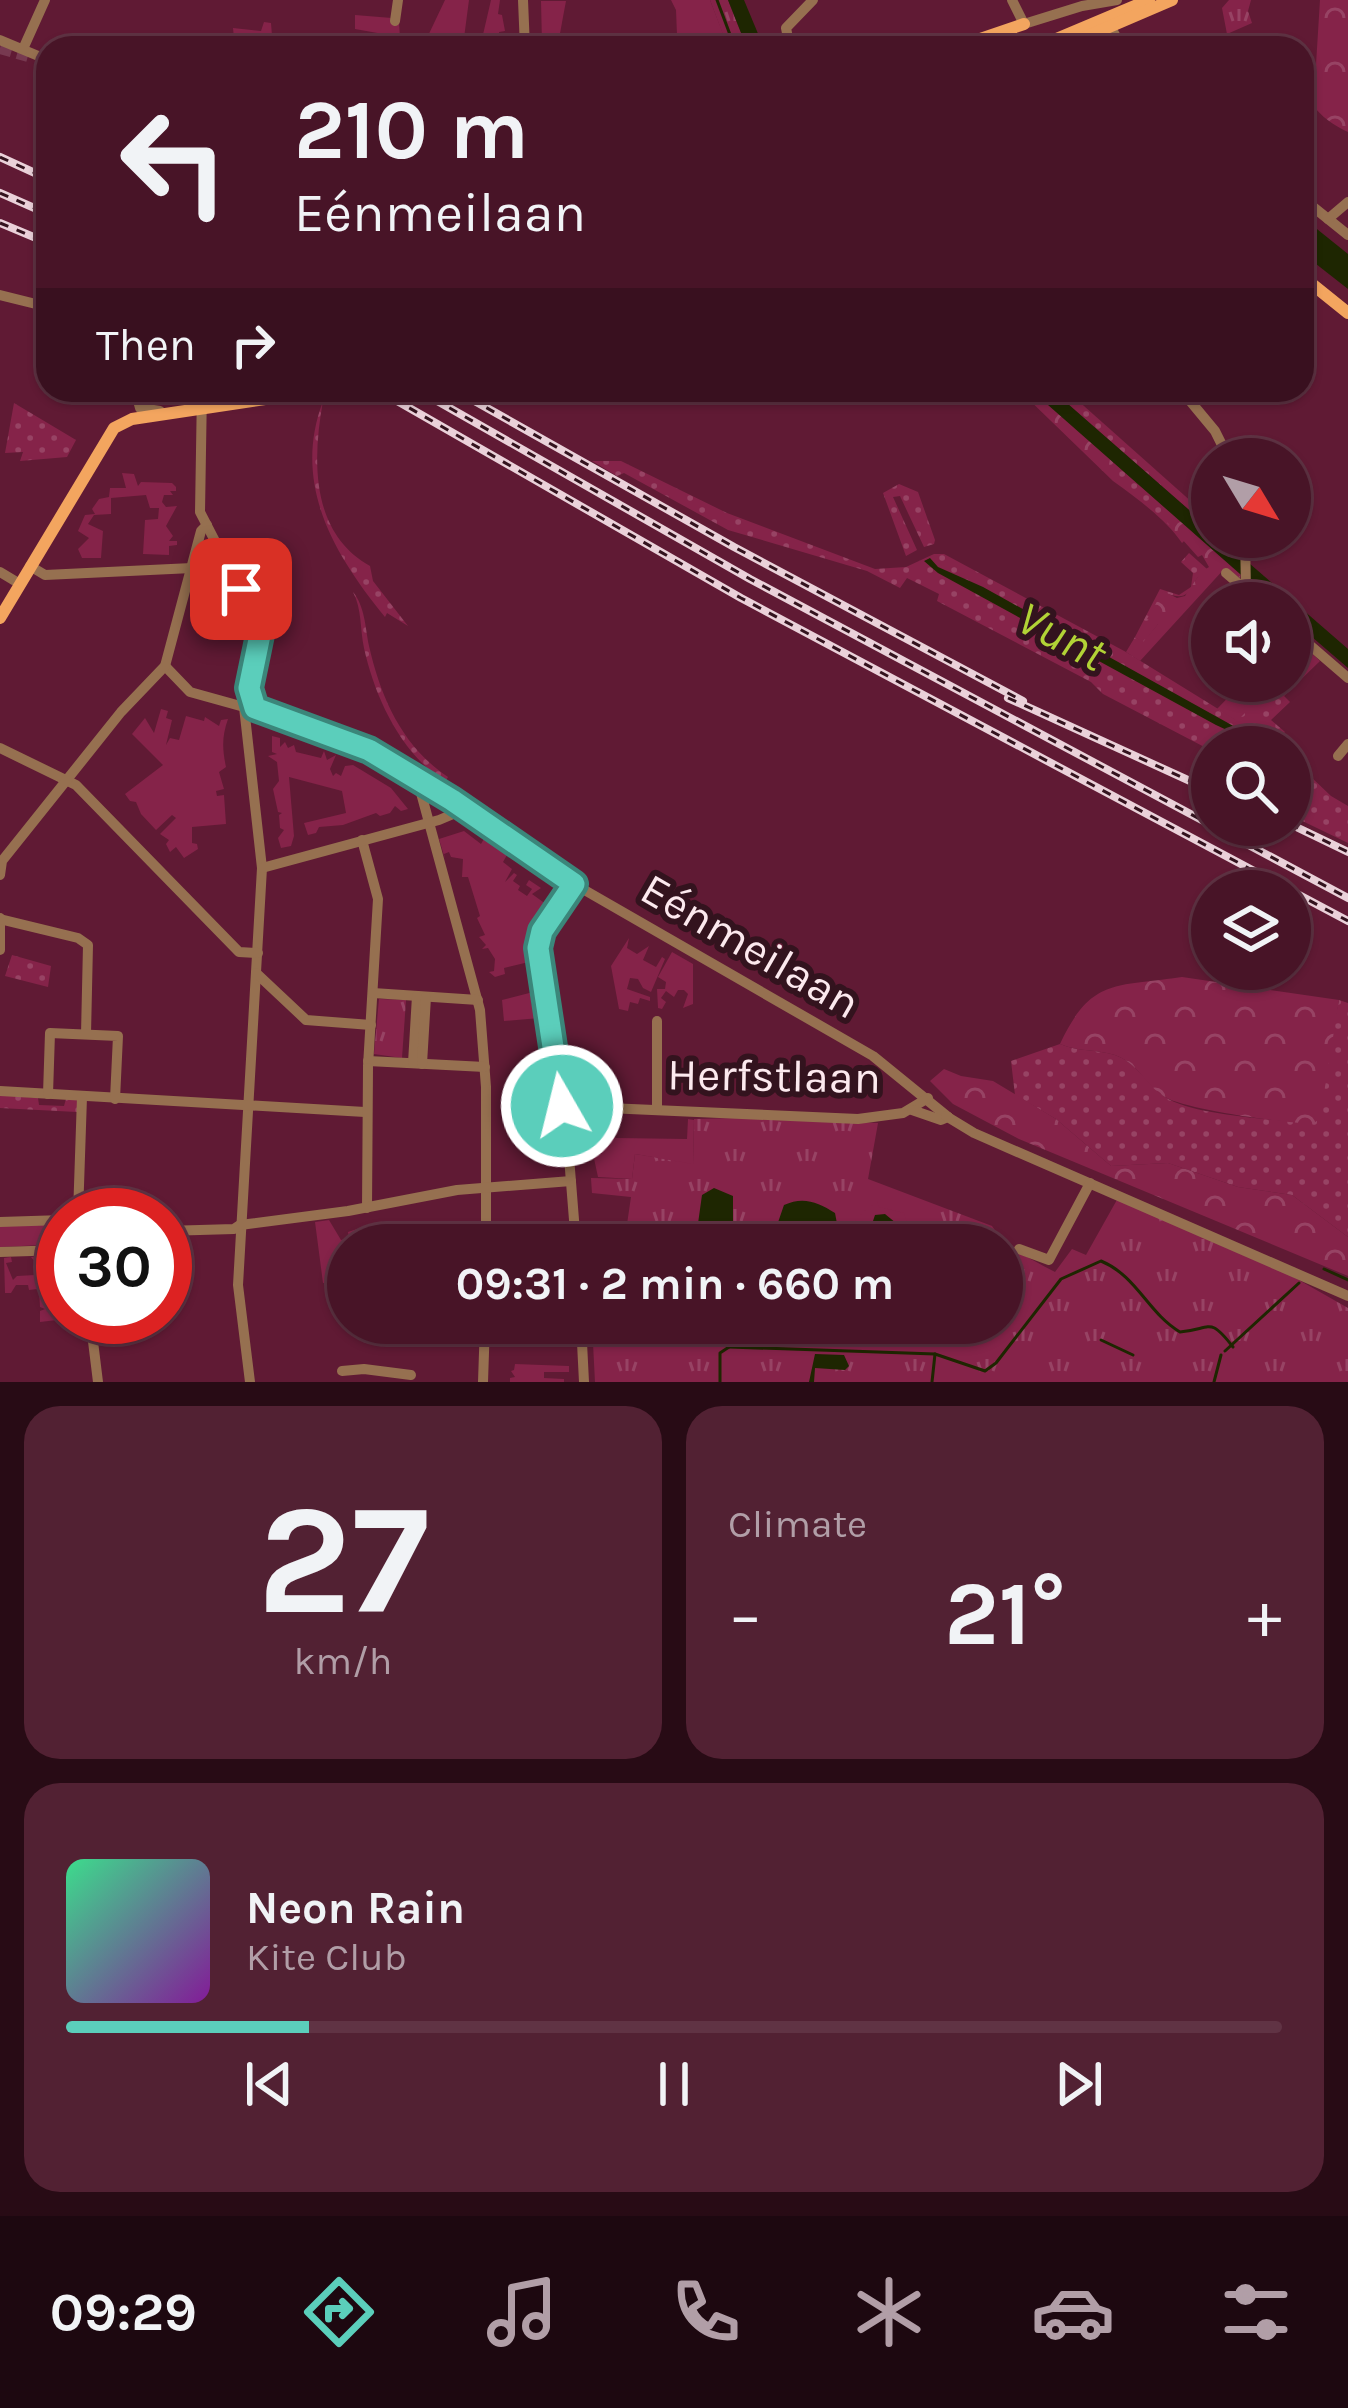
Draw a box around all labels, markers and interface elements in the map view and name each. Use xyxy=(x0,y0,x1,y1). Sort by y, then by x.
text: 210 m xyxy=(294,81,529,179)
icon: left xyxy=(96,84,252,240)
text: Eénmeilaan xyxy=(294,181,586,245)
icon: right xyxy=(220,312,286,378)
text: Then xyxy=(96,319,196,371)
north arrow xyxy=(1191,438,1311,558)
map controls xyxy=(1191,438,1311,990)
pin xyxy=(190,538,292,640)
icon: arrive xyxy=(208,556,274,622)
button: sound xyxy=(1191,582,1311,702)
water label: Vunt xyxy=(1007,589,1116,683)
button: search xyxy=(1191,726,1311,846)
street label: Eénmeilaan xyxy=(632,862,869,1029)
button: layers xyxy=(1191,870,1311,990)
position arrow xyxy=(499,1043,625,1169)
street label: Herfstlaan xyxy=(667,1048,881,1104)
speed limit sign: 30 xyxy=(36,1188,192,1344)
text: 09:31 · 2 min · 660 m xyxy=(456,1258,894,1310)
text: 27 xyxy=(257,1469,429,1651)
text: Climate xyxy=(728,1501,867,1547)
text: 21° xyxy=(944,1561,1066,1667)
text: − xyxy=(728,1576,763,1654)
text: + xyxy=(1247,1576,1282,1654)
text: km/h xyxy=(294,1638,392,1684)
text: Neon Rain xyxy=(246,1882,465,1934)
text: Kite Club xyxy=(246,1934,407,1980)
icon: previous xyxy=(236,2051,302,2117)
icon: pause xyxy=(641,2051,707,2117)
icon: next xyxy=(1046,2051,1112,2117)
icon: directions xyxy=(297,2270,381,2354)
icon: music xyxy=(480,2270,564,2354)
icon: phone xyxy=(664,2270,748,2354)
icon: climate xyxy=(847,2270,931,2354)
icon: car xyxy=(1031,2270,1115,2354)
icon: filters xyxy=(1214,2270,1298,2354)
text: 09:29 xyxy=(50,2280,197,2344)

